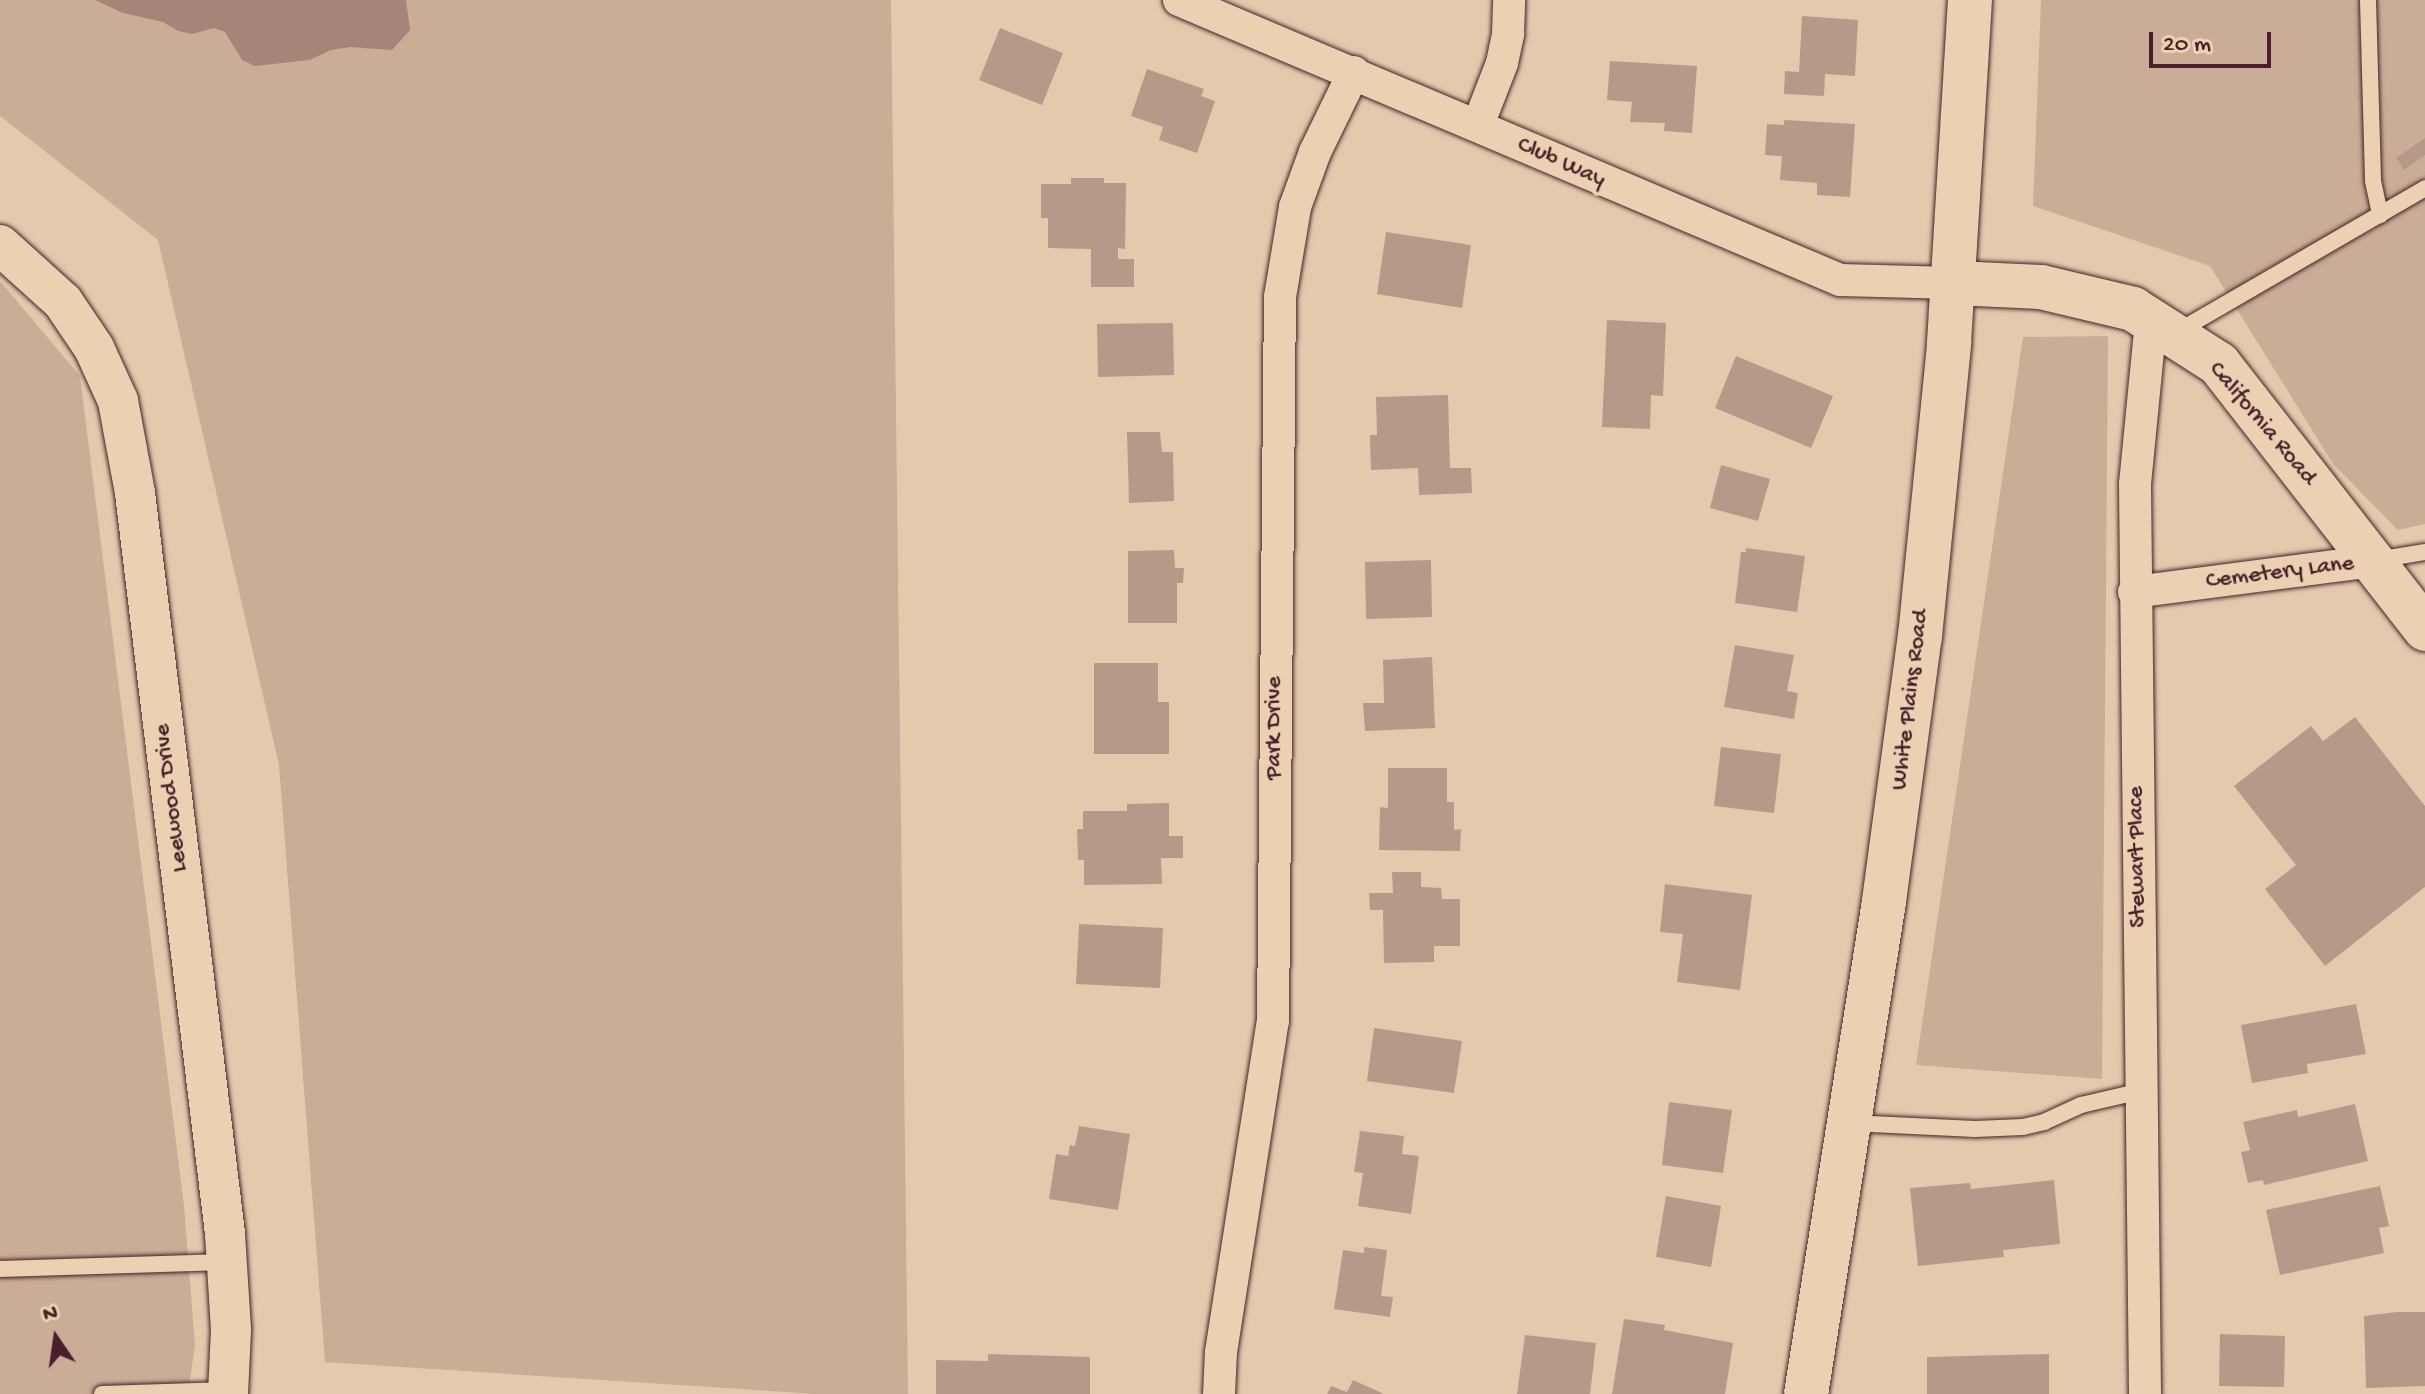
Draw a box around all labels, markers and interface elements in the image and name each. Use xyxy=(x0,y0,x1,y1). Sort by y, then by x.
scale bar xyxy=(2153,16,2275,66)
text: 20 m xyxy=(2163,31,2211,60)
street label: Club Way xyxy=(1512,131,1610,195)
street label: California Road xyxy=(2202,356,2322,492)
street label: Cemetery Lane xyxy=(2204,550,2356,596)
street label: White Plains Road xyxy=(1886,608,1936,792)
street label: Park Drive xyxy=(1261,676,1289,780)
street label: Leewood Drive xyxy=(149,722,195,874)
street label: Stewart Place xyxy=(2122,786,2154,928)
north arrow xyxy=(16,1298,96,1378)
text: N xyxy=(41,1300,61,1329)

